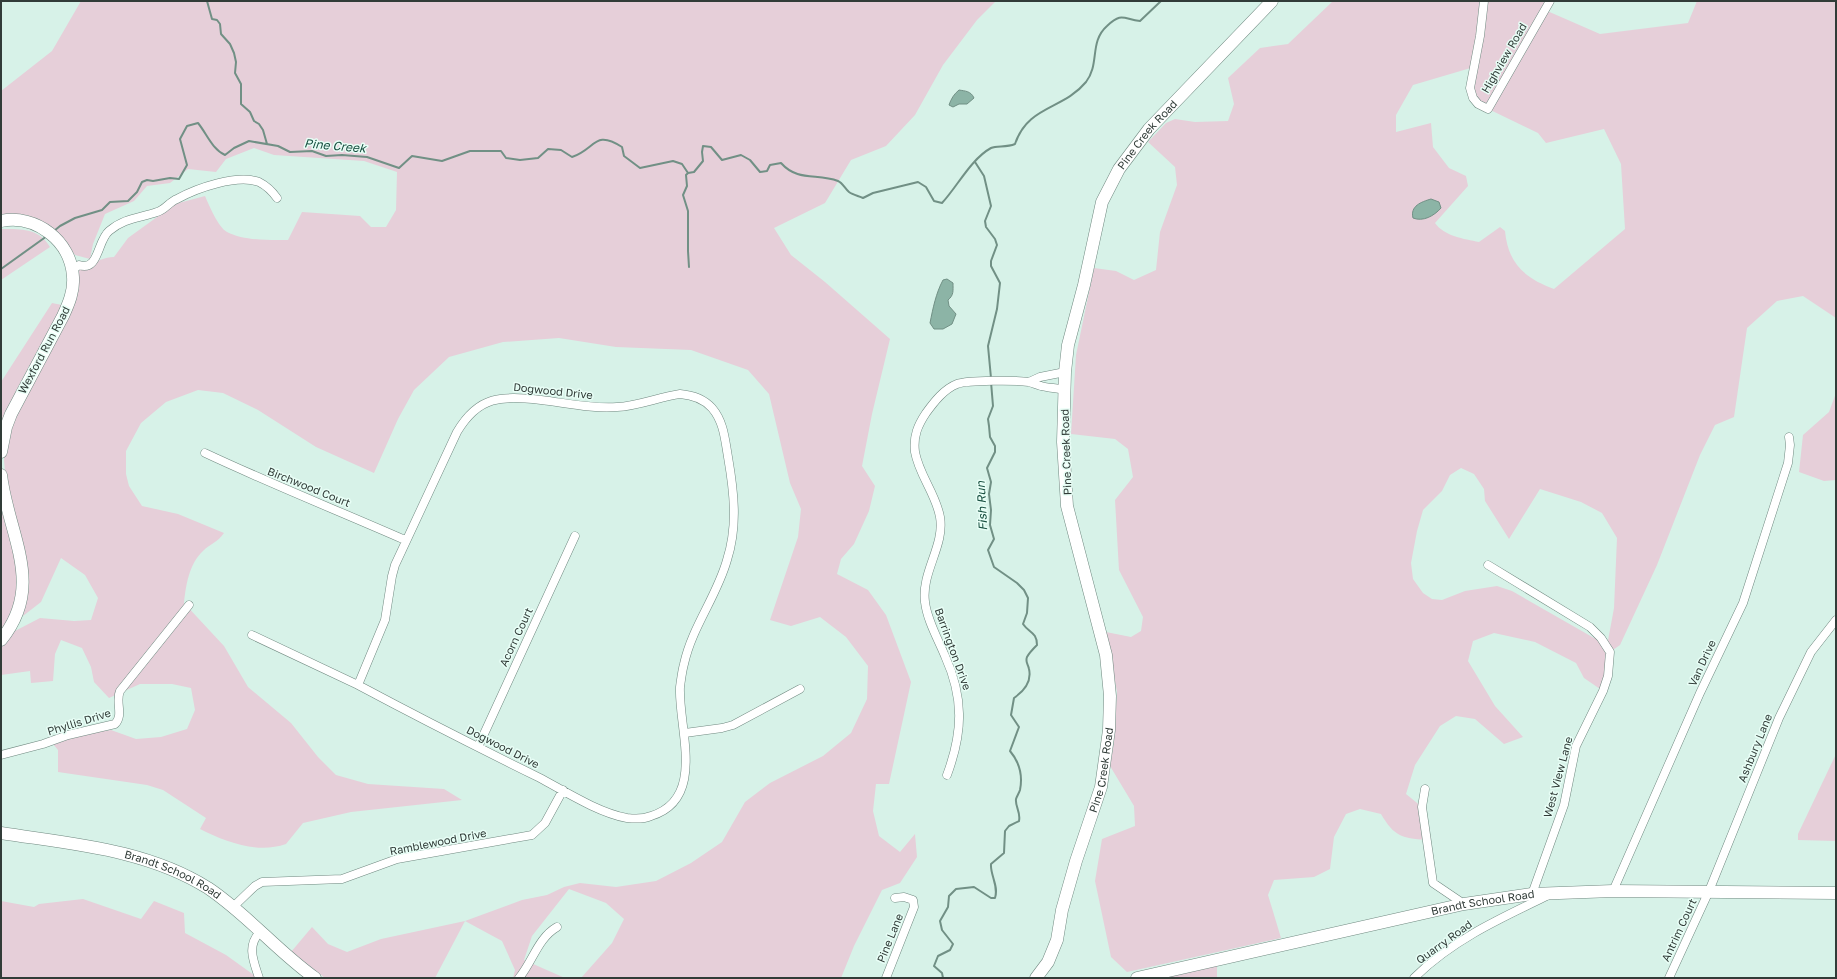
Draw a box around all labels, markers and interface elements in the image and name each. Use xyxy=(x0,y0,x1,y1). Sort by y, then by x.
street label: Highview Road xyxy=(1478,20,1529,95)
street label: Pine Creek Road xyxy=(1114,97,1179,172)
water label: Pine Creek xyxy=(304,135,368,156)
street label: Wexford Run Road xyxy=(15,304,72,396)
street label: Dogwood Drive xyxy=(513,380,593,401)
street label: Pine Creek Road xyxy=(1057,409,1074,495)
street label: Birchwood Court xyxy=(266,464,353,509)
water label: Fish Run xyxy=(973,480,990,531)
street label: Acorn Court xyxy=(496,605,535,668)
street label: Barrington Drive xyxy=(933,606,974,692)
street label: Van Drive xyxy=(1685,638,1718,688)
street label: Phyllis Drive xyxy=(46,706,112,737)
street label: Ashbury Lane xyxy=(1735,712,1774,784)
street label: Dogwood Drive xyxy=(465,723,542,770)
street label: Pine Creek Road xyxy=(1086,727,1115,814)
street label: West View Lane xyxy=(1540,735,1575,819)
street label: Ramblewood Drive xyxy=(388,826,488,857)
street label: Brandt School Road xyxy=(123,847,224,901)
street label: Brandt School Road xyxy=(1430,887,1535,917)
street label: Antrim Court xyxy=(1658,896,1699,963)
street label: Pine Lane xyxy=(874,911,905,964)
street label: Quarry Road xyxy=(1413,917,1474,966)

